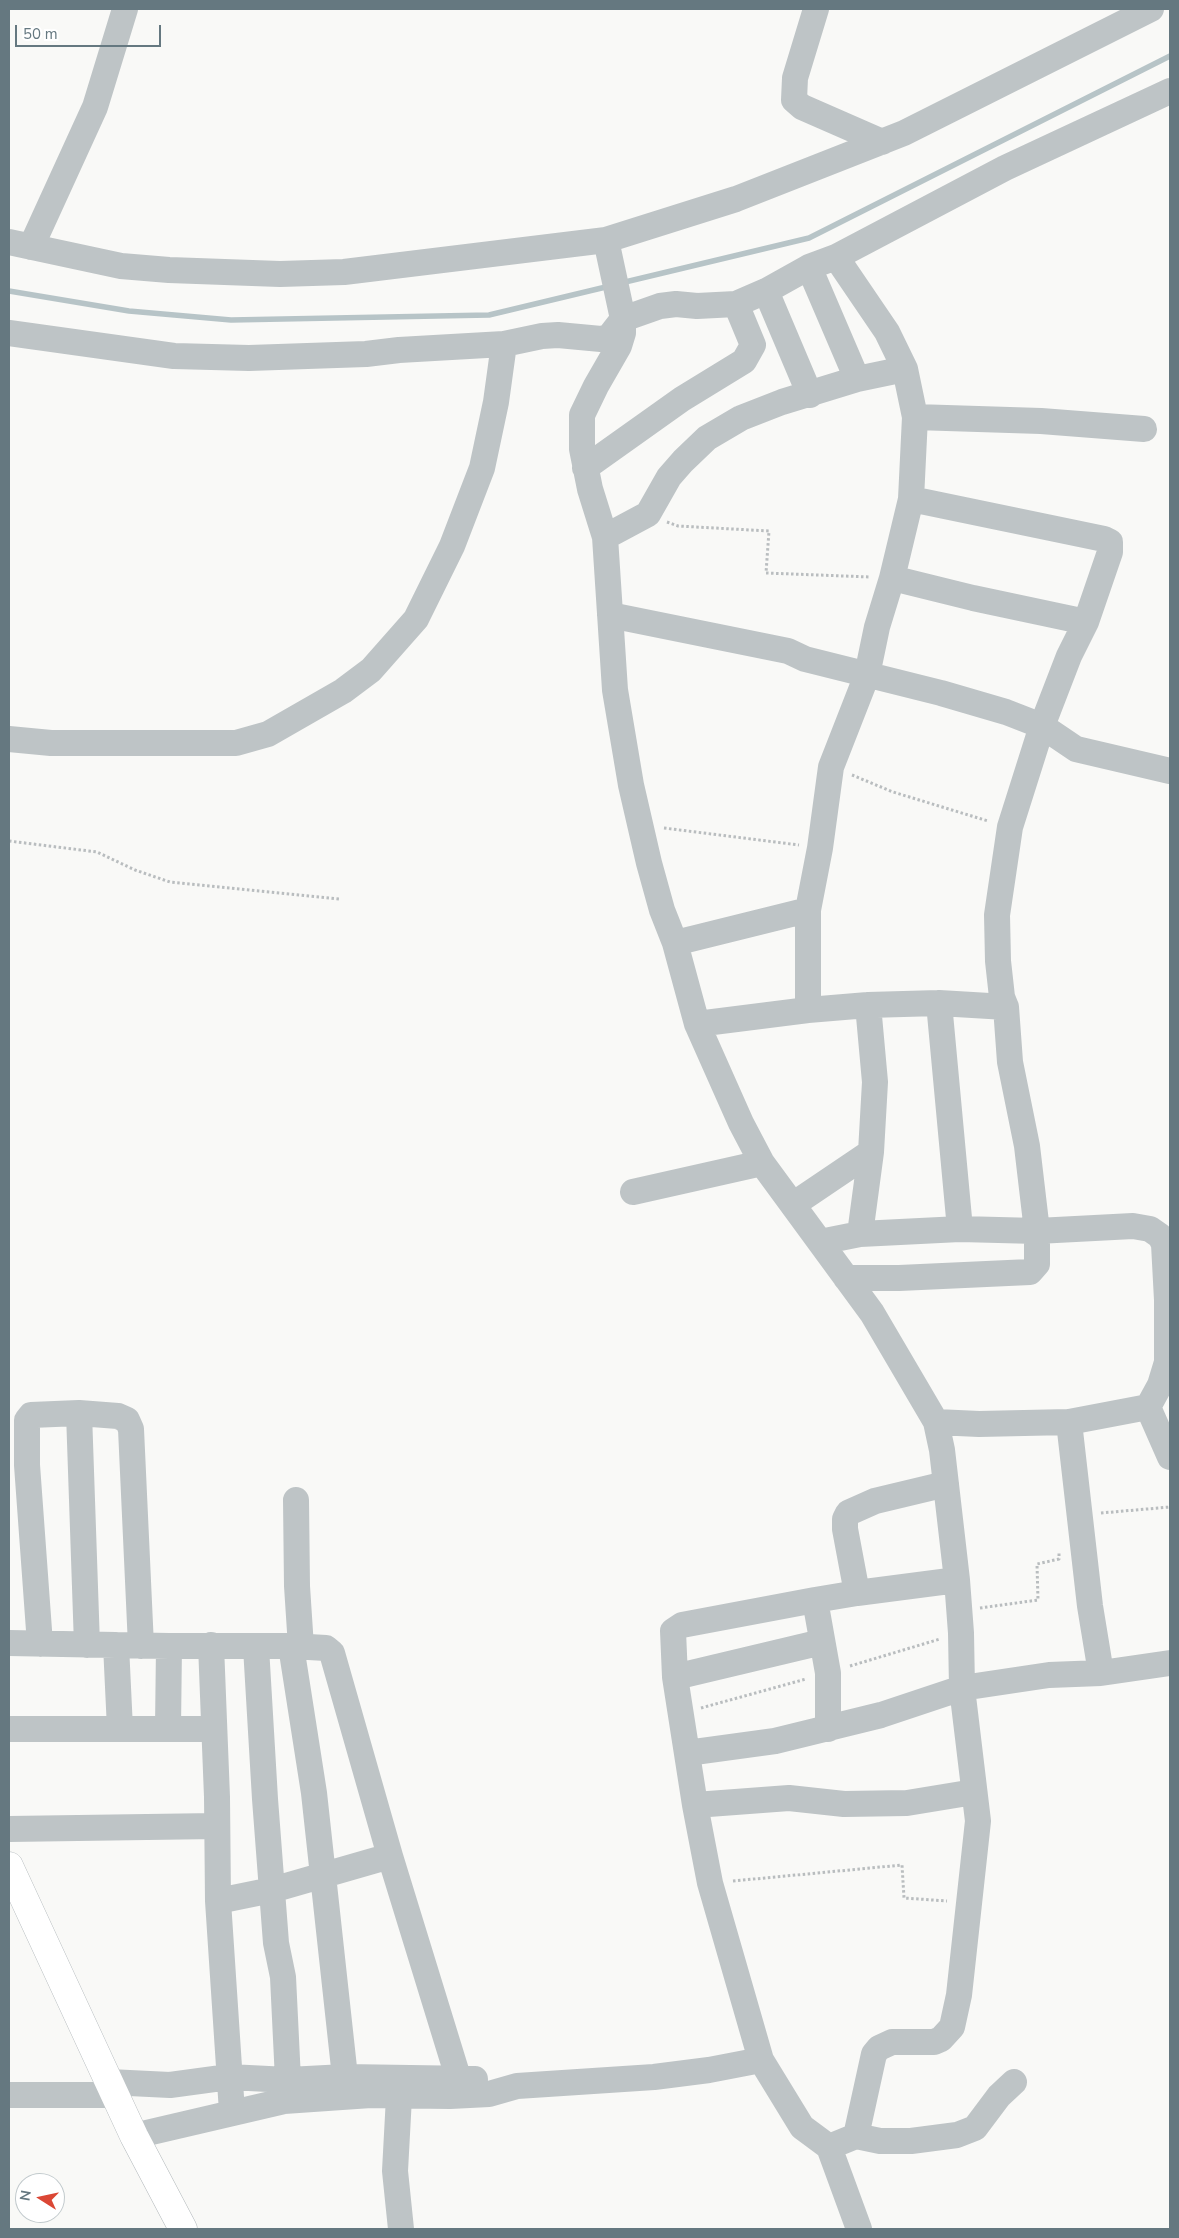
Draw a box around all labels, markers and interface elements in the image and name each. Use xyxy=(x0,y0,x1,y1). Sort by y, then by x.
scale bar xyxy=(18,15,164,47)
text: 50 m xyxy=(23,24,58,44)
north arrow xyxy=(15,2173,65,2223)
text: N xyxy=(15,2189,36,2202)

